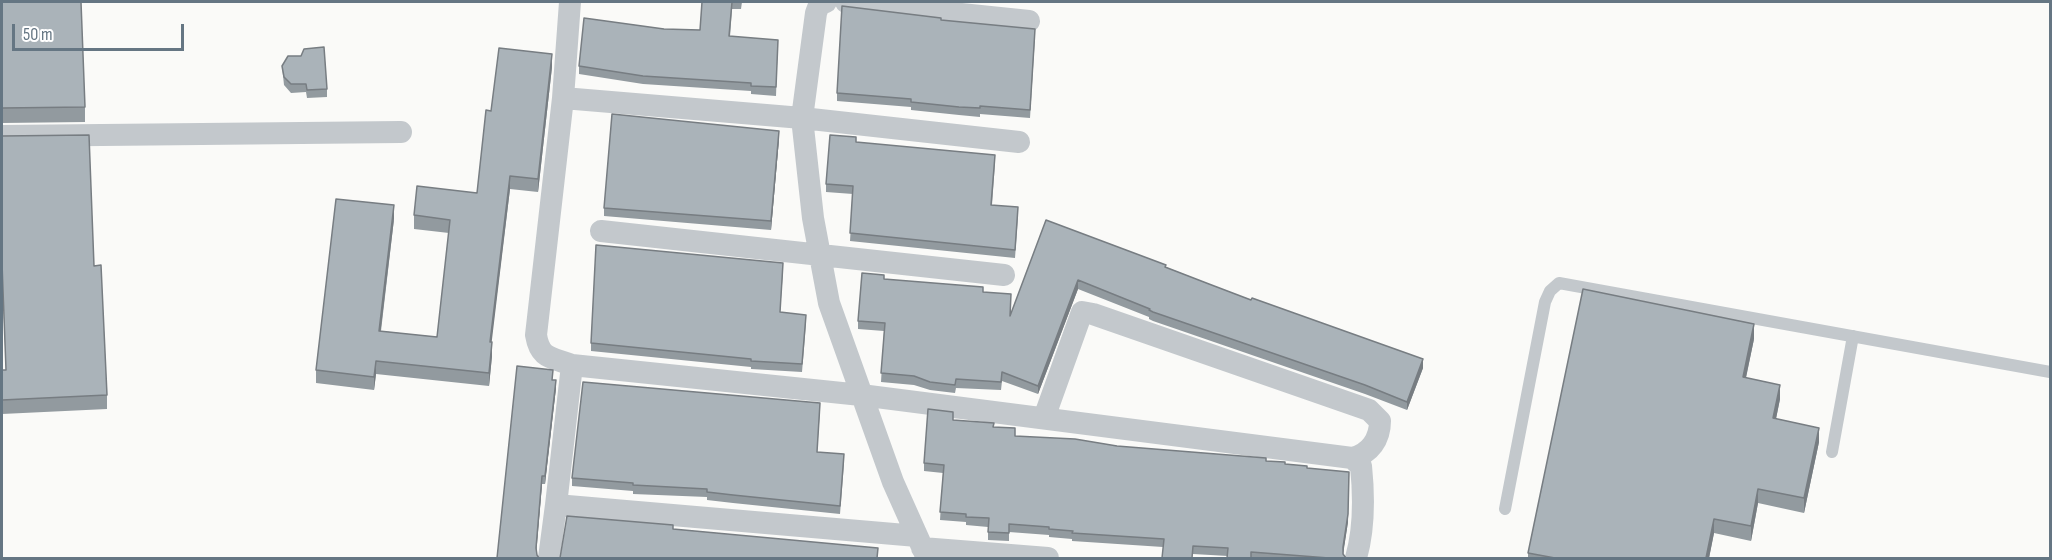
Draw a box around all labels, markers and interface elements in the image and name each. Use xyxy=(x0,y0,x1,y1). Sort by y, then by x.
scale bar xyxy=(15,12,188,50)
text: 50 m xyxy=(23,24,53,45)

